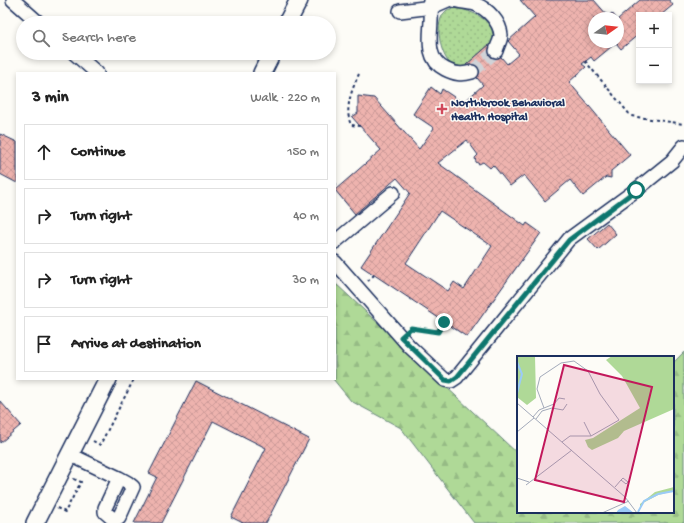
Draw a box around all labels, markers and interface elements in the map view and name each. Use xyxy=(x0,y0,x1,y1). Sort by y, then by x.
north arrow xyxy=(588,12,624,48)
map controls xyxy=(636,12,672,84)
button: + xyxy=(636,12,672,48)
search box xyxy=(16,16,336,60)
icon: search xyxy=(30,27,52,49)
text: Search here xyxy=(62,29,136,47)
button: − xyxy=(636,48,672,84)
text: 3 min xyxy=(32,88,69,108)
text: Walk · 220 m xyxy=(250,91,320,106)
place label: Northbrook Behavioral Health Hospital xyxy=(451,97,565,125)
marker: Northbrook Behavioral Health Hospital xyxy=(436,103,448,115)
icon: ahead xyxy=(33,141,55,163)
text: Continue xyxy=(71,143,125,161)
text: 150 m xyxy=(287,145,319,160)
route start xyxy=(627,181,645,199)
icon: right xyxy=(33,205,55,227)
text: Turn right xyxy=(71,207,131,225)
text: 40 m xyxy=(293,209,319,224)
icon: right xyxy=(33,269,55,291)
text: Turn right xyxy=(71,271,131,289)
text: 30 m xyxy=(293,273,319,288)
route end xyxy=(435,313,453,331)
icon: arrive xyxy=(33,333,55,355)
text: Arrive at destination xyxy=(71,335,201,353)
inset map xyxy=(517,356,674,513)

